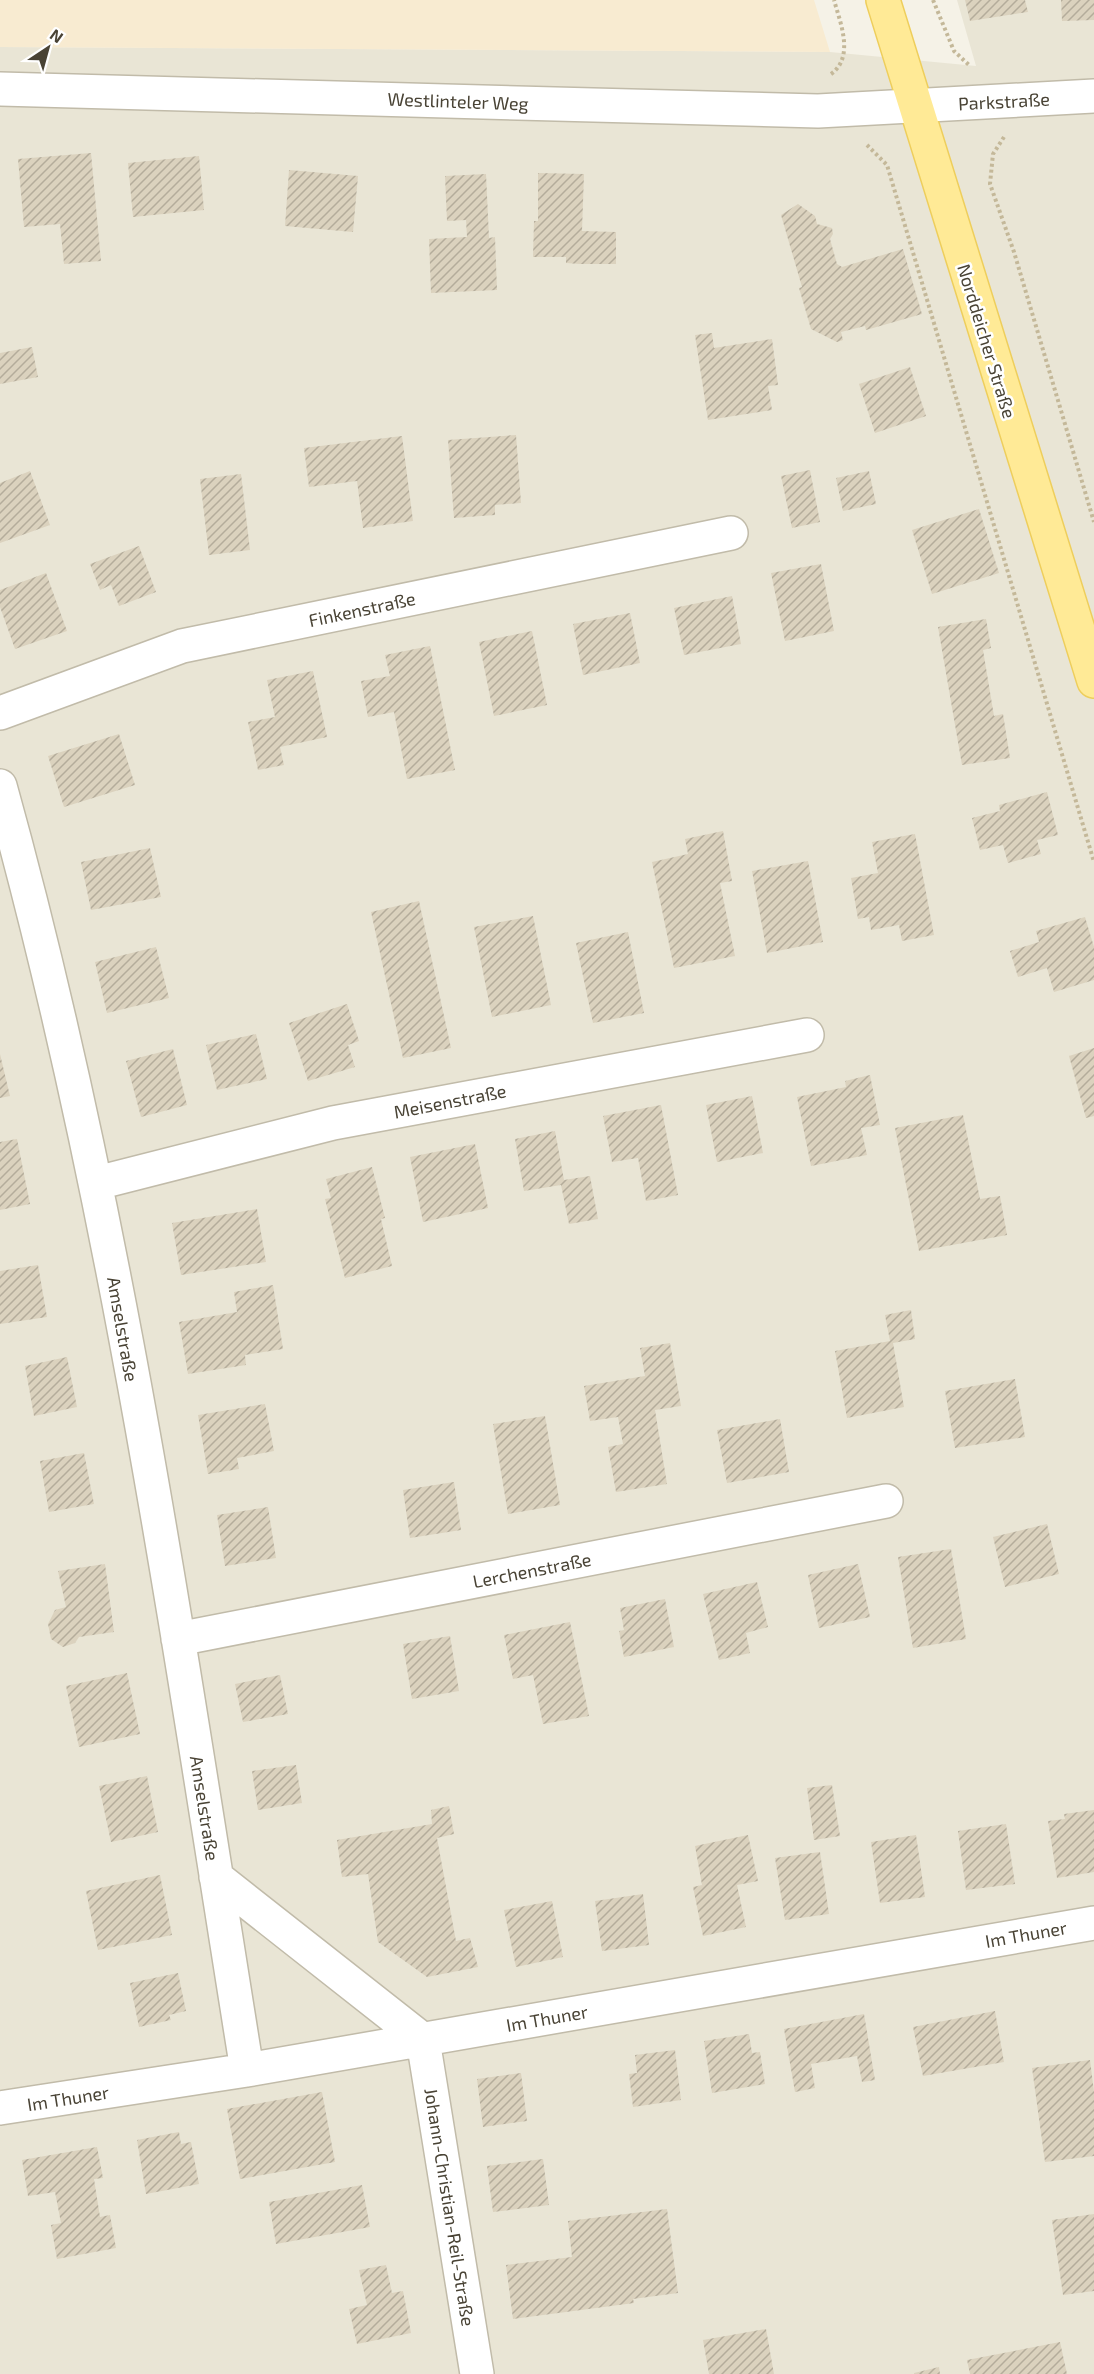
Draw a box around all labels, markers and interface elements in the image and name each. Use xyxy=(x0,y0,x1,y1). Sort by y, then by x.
north arrow xyxy=(18,18,78,78)
text: N xyxy=(47,24,67,47)
street label: Westlinteler Weg xyxy=(387,88,529,114)
street label: Parkstraße xyxy=(958,88,1050,114)
street label: Norddeicher Straße xyxy=(953,261,1021,421)
street label: Finkenstraße xyxy=(307,587,417,631)
street label: Meisenstraße xyxy=(392,1079,508,1123)
street label: Amselstraße xyxy=(103,1275,143,1383)
street label: Lerchenstraße xyxy=(471,1548,593,1592)
street label: Amselstraße xyxy=(186,1754,224,1862)
street label: Im Thuner xyxy=(983,1916,1069,1952)
street label: Im Thuner xyxy=(504,2000,590,2036)
street label: Im Thuner xyxy=(25,2081,111,2115)
street label: Johann-Christian-Reil-Straße xyxy=(420,2086,480,2328)

